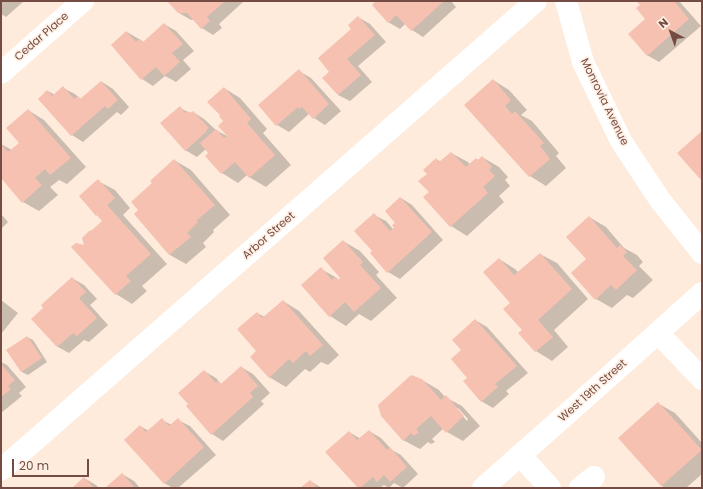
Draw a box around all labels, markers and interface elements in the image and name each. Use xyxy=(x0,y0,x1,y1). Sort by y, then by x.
street label: Cedar Place xyxy=(12,10,72,64)
north arrow xyxy=(651,12,691,52)
text: N xyxy=(655,14,672,32)
street label: Monrovia Avenue xyxy=(577,56,631,148)
street label: Arbor Street xyxy=(240,210,298,262)
street label: West 19th Street xyxy=(556,357,630,425)
scale bar xyxy=(14,451,91,477)
text: 20 m xyxy=(19,457,49,474)

